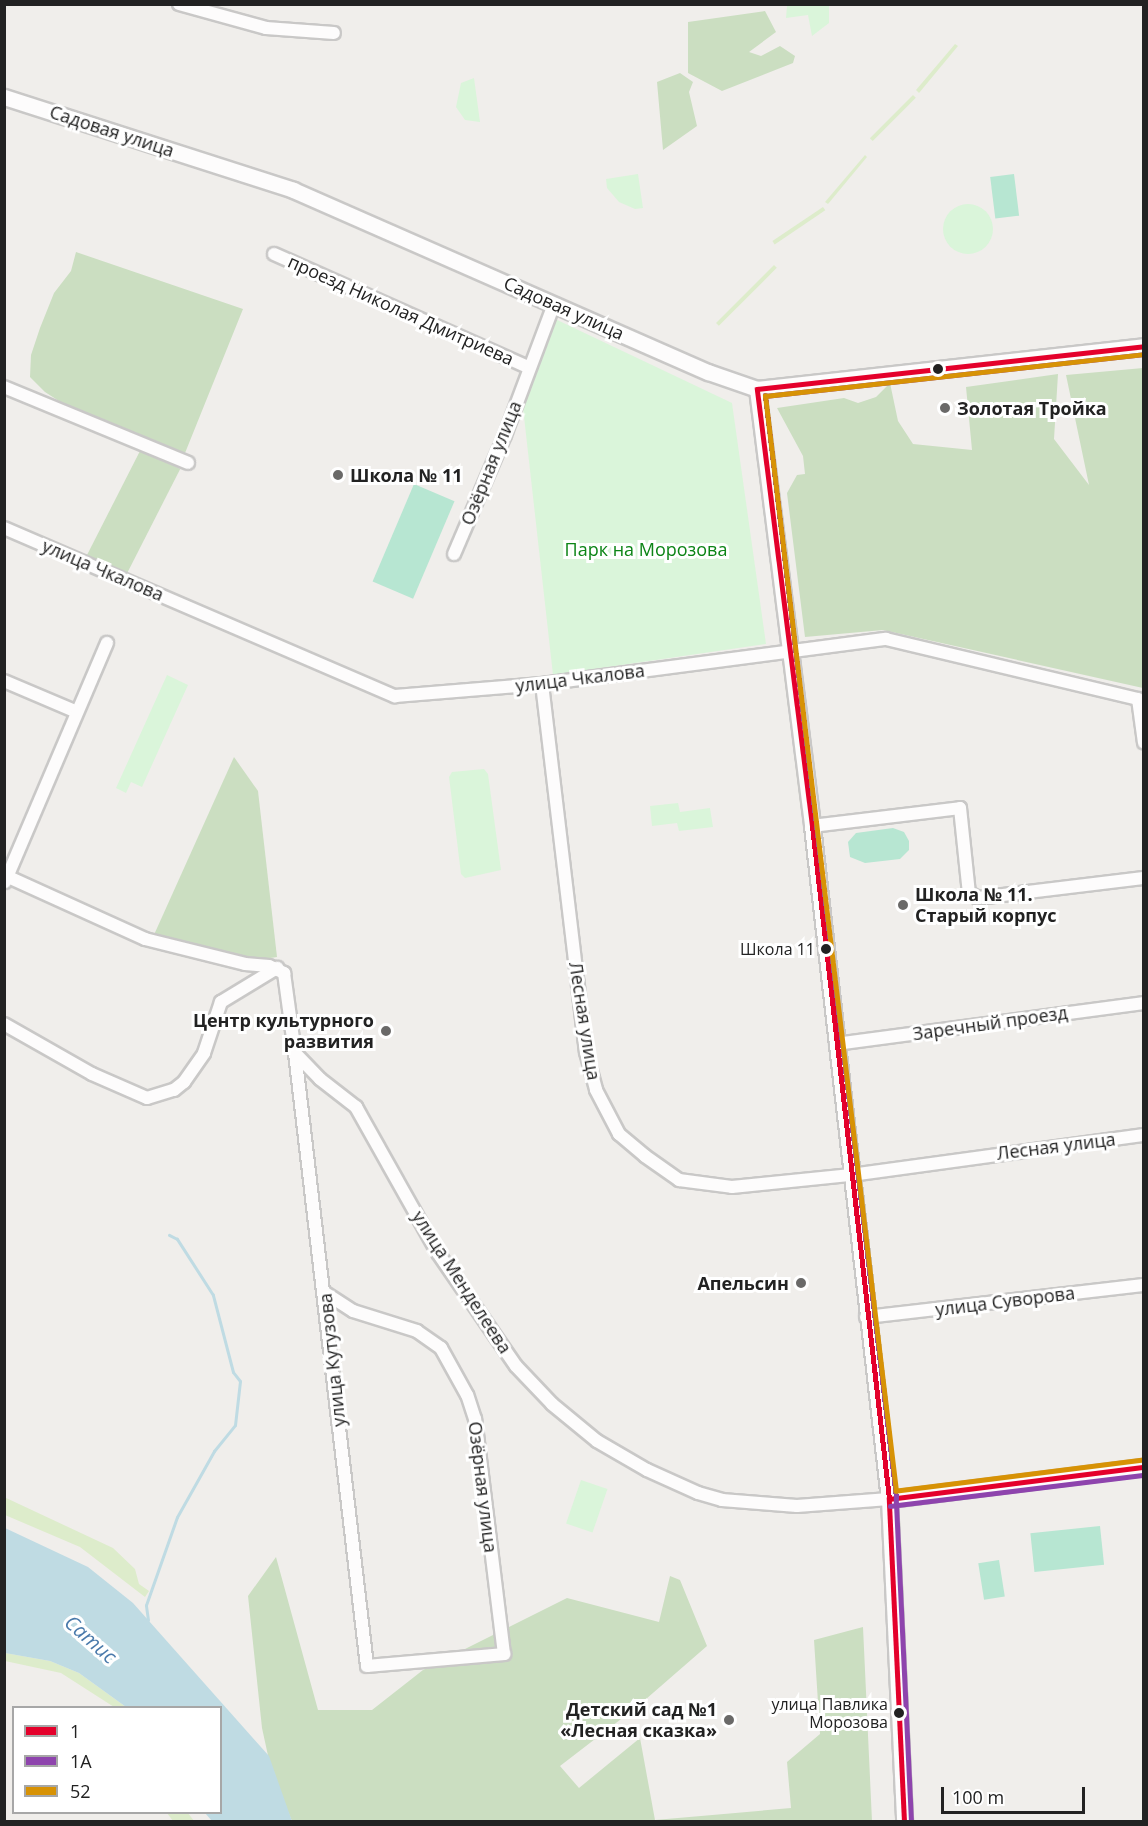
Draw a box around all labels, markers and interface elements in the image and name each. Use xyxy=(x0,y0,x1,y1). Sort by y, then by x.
street label: Садовая улица xyxy=(47,101,177,161)
street label: проезд Николая Дмитриева xyxy=(285,250,517,370)
street label: Садовая улица xyxy=(500,272,628,344)
unlabelled marker xyxy=(932,363,944,375)
place label: Золотая Тройка xyxy=(957,397,1107,419)
street label: Озёрная улица xyxy=(456,398,526,528)
marker: Золотая Тройка xyxy=(938,401,952,415)
place label: Школа № 11 xyxy=(350,464,463,486)
marker: Школа № 11 xyxy=(331,468,345,482)
street label: улица Чкалова xyxy=(39,535,167,605)
park label: Парк на Морозова xyxy=(565,538,727,560)
street label: улица Чкалова xyxy=(514,659,646,697)
place label: Школа № 11. Старый корпус xyxy=(915,884,1057,926)
marker: Школа № 11. Старый корпус xyxy=(896,898,910,912)
place label: Школа 11 xyxy=(740,939,815,959)
marker: Школа 11 xyxy=(820,943,832,955)
street label: Лесная улица xyxy=(565,960,605,1082)
street label: Заречный проезд xyxy=(911,1001,1069,1045)
place label: Центр культурного развития xyxy=(193,1010,374,1052)
marker: Центр культурного развития xyxy=(379,1024,393,1038)
street label: Лесная улица xyxy=(995,1128,1117,1164)
street label: улица Менделеева xyxy=(408,1207,516,1357)
place label: Апельсин xyxy=(697,1272,789,1294)
marker: Апельсин xyxy=(794,1276,808,1290)
street label: улица Суворова xyxy=(934,1282,1076,1320)
street label: улица Кутузова xyxy=(314,1292,350,1428)
street label: Озёрная улица xyxy=(464,1420,502,1554)
water label: Сатис xyxy=(60,1610,122,1668)
place label: улица Павлика Морозова xyxy=(771,1694,888,1732)
place label: Детский сад №1 «Лесная сказка» xyxy=(560,1699,717,1742)
legend xyxy=(12,1706,222,1814)
marker: улица Павлика Морозова xyxy=(893,1707,905,1719)
marker: Детский сад №1 «Лесная сказка» xyxy=(722,1713,736,1727)
text: 1 xyxy=(70,1719,80,1743)
text: 1А xyxy=(70,1749,92,1773)
scale bar xyxy=(944,1775,1088,1813)
text: 52 xyxy=(70,1779,91,1803)
text: 100 m xyxy=(952,1785,1004,1809)

